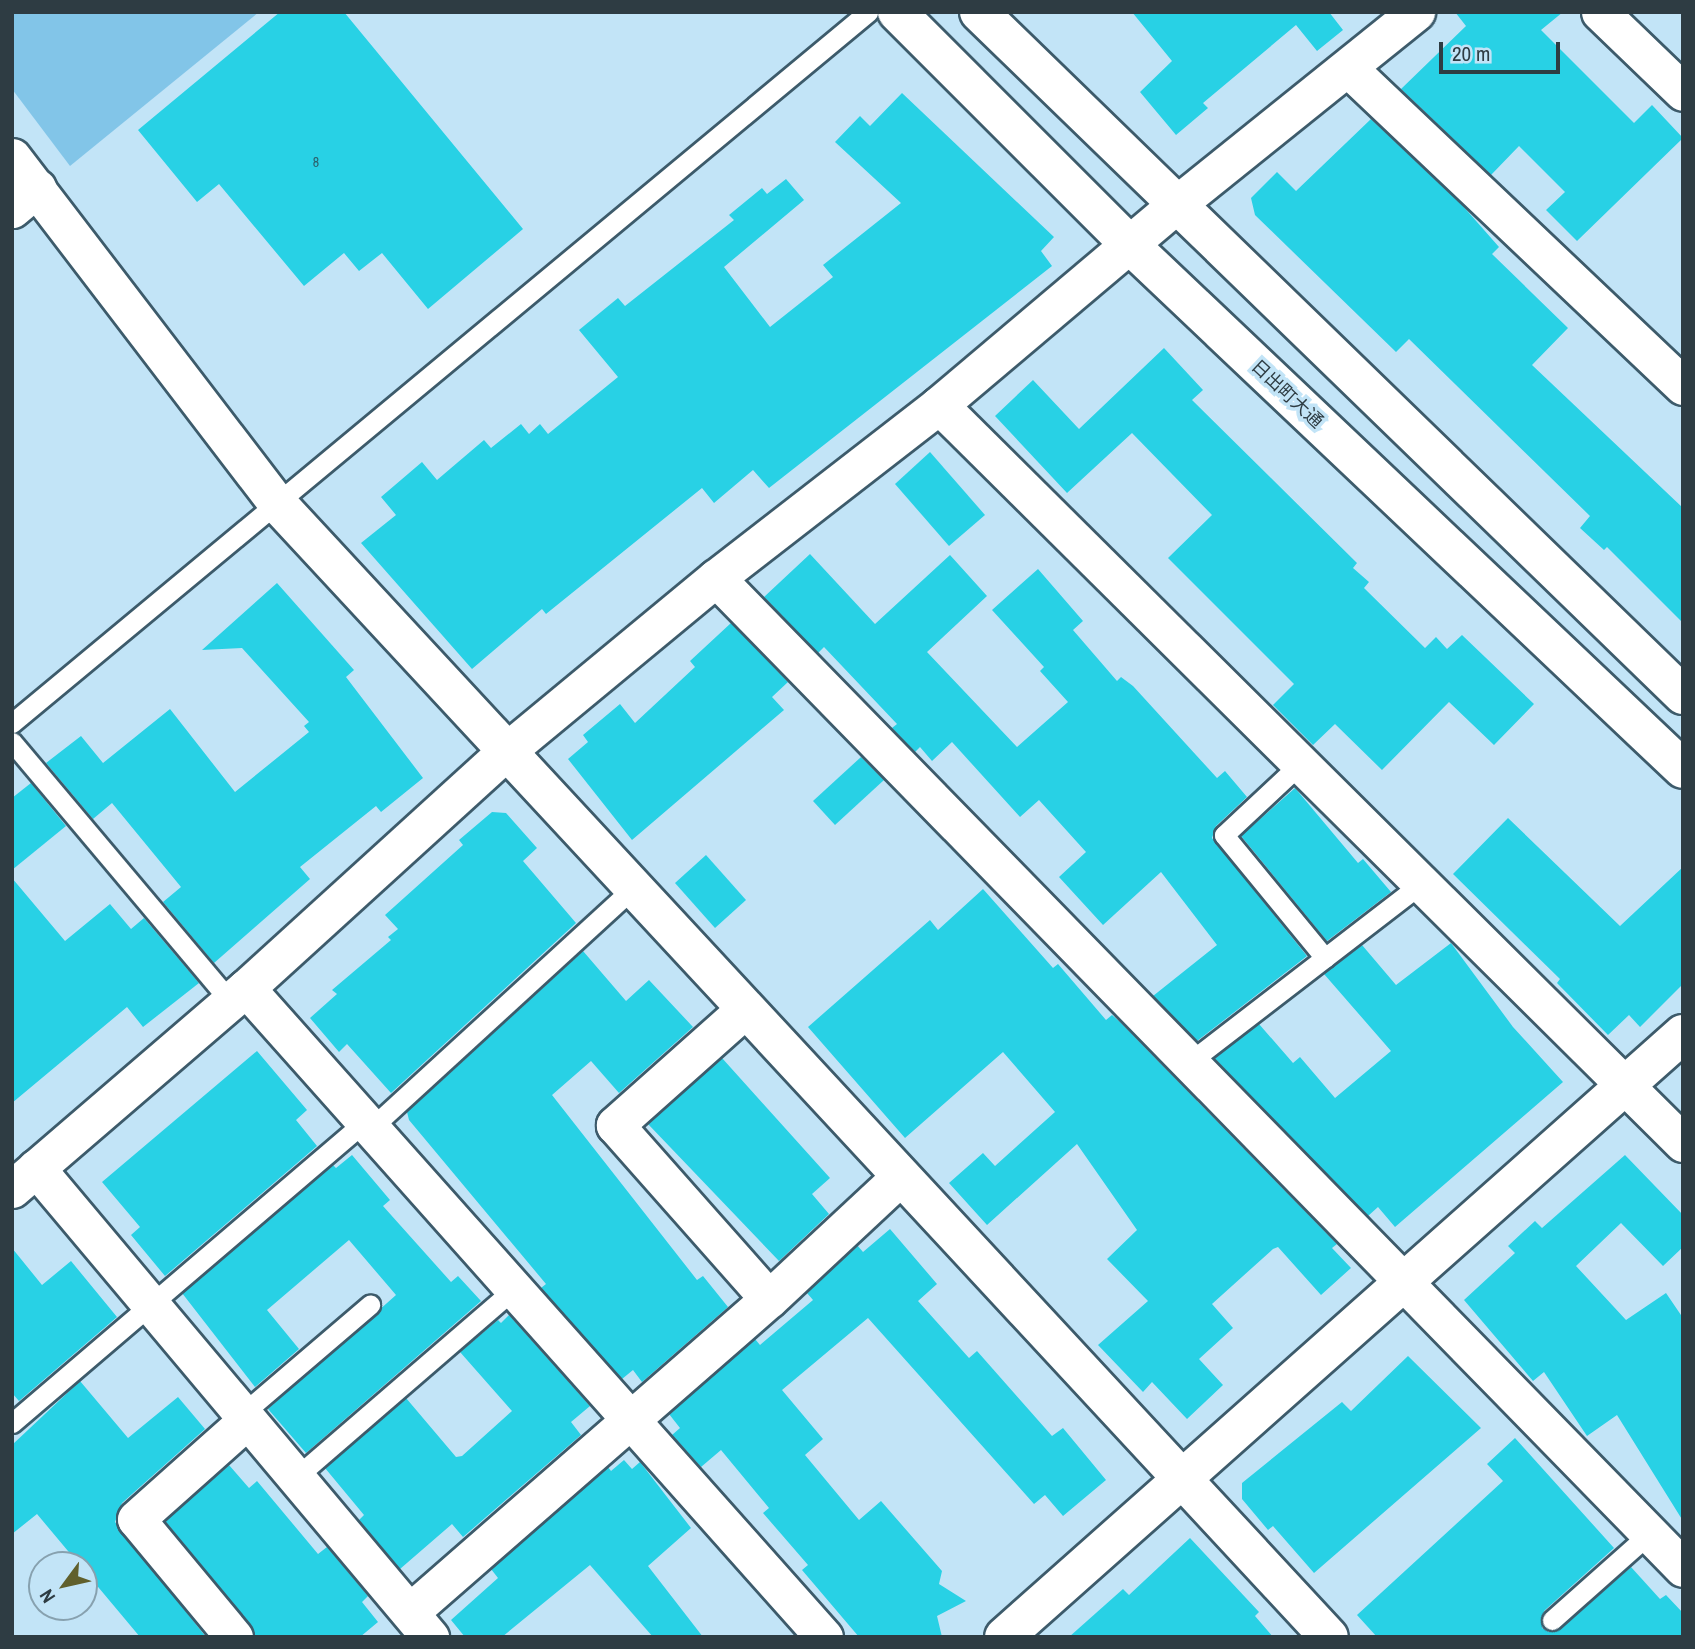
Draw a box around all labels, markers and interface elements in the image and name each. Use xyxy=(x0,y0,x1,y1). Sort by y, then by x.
scale bar xyxy=(1443,28,1564,72)
text: 20 m xyxy=(1452,39,1490,68)
house number: 8 xyxy=(313,154,319,170)
street label: 日出町大通 xyxy=(1247,355,1327,433)
north arrow xyxy=(28,1551,98,1621)
text: N xyxy=(33,1585,61,1608)

